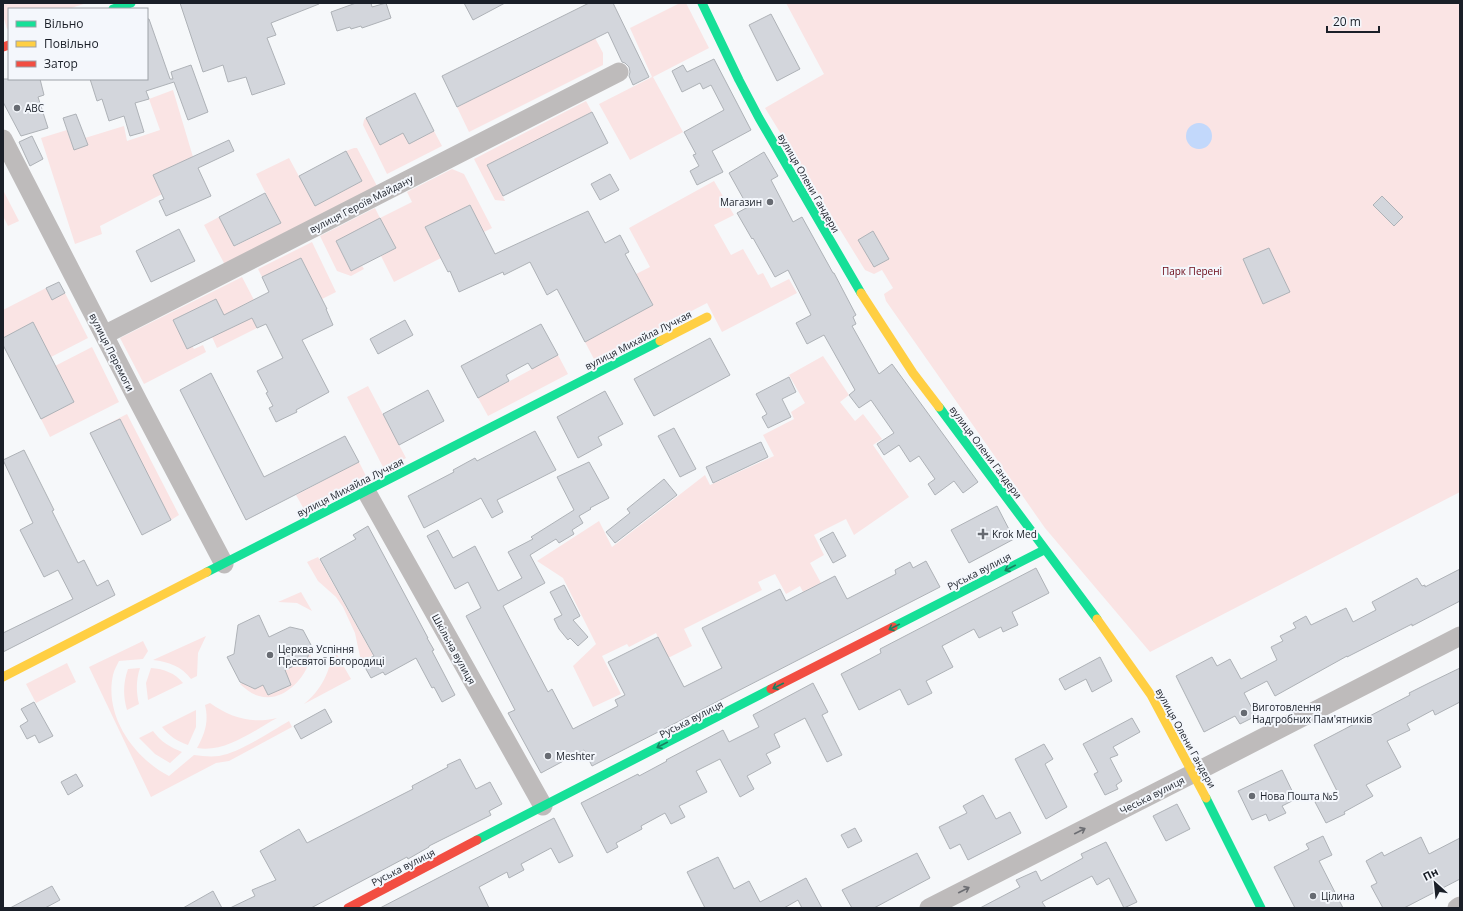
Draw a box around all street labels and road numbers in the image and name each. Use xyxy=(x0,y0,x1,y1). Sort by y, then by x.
street label: вулиця Олени Гандери xyxy=(775,131,843,235)
street label: вулиця Героїв Майдану xyxy=(307,171,416,236)
street label: вулиця Михайла Лучкая xyxy=(582,307,694,373)
street label: вулиця Перемоги xyxy=(86,311,138,393)
street label: вулиця Олени Гандери xyxy=(947,403,1025,501)
street label: вулиця Михайла Лучкая xyxy=(294,454,406,520)
street label: Руська вулиця xyxy=(945,549,1013,593)
street label: Шкільна вулиця xyxy=(429,611,479,687)
street label: вулиця Олени Гандери xyxy=(1153,685,1219,791)
street label: Руська вулиця xyxy=(657,697,725,741)
street label: Чеська вулиця xyxy=(1117,773,1187,817)
street label: Руська вулиця xyxy=(369,845,437,889)

